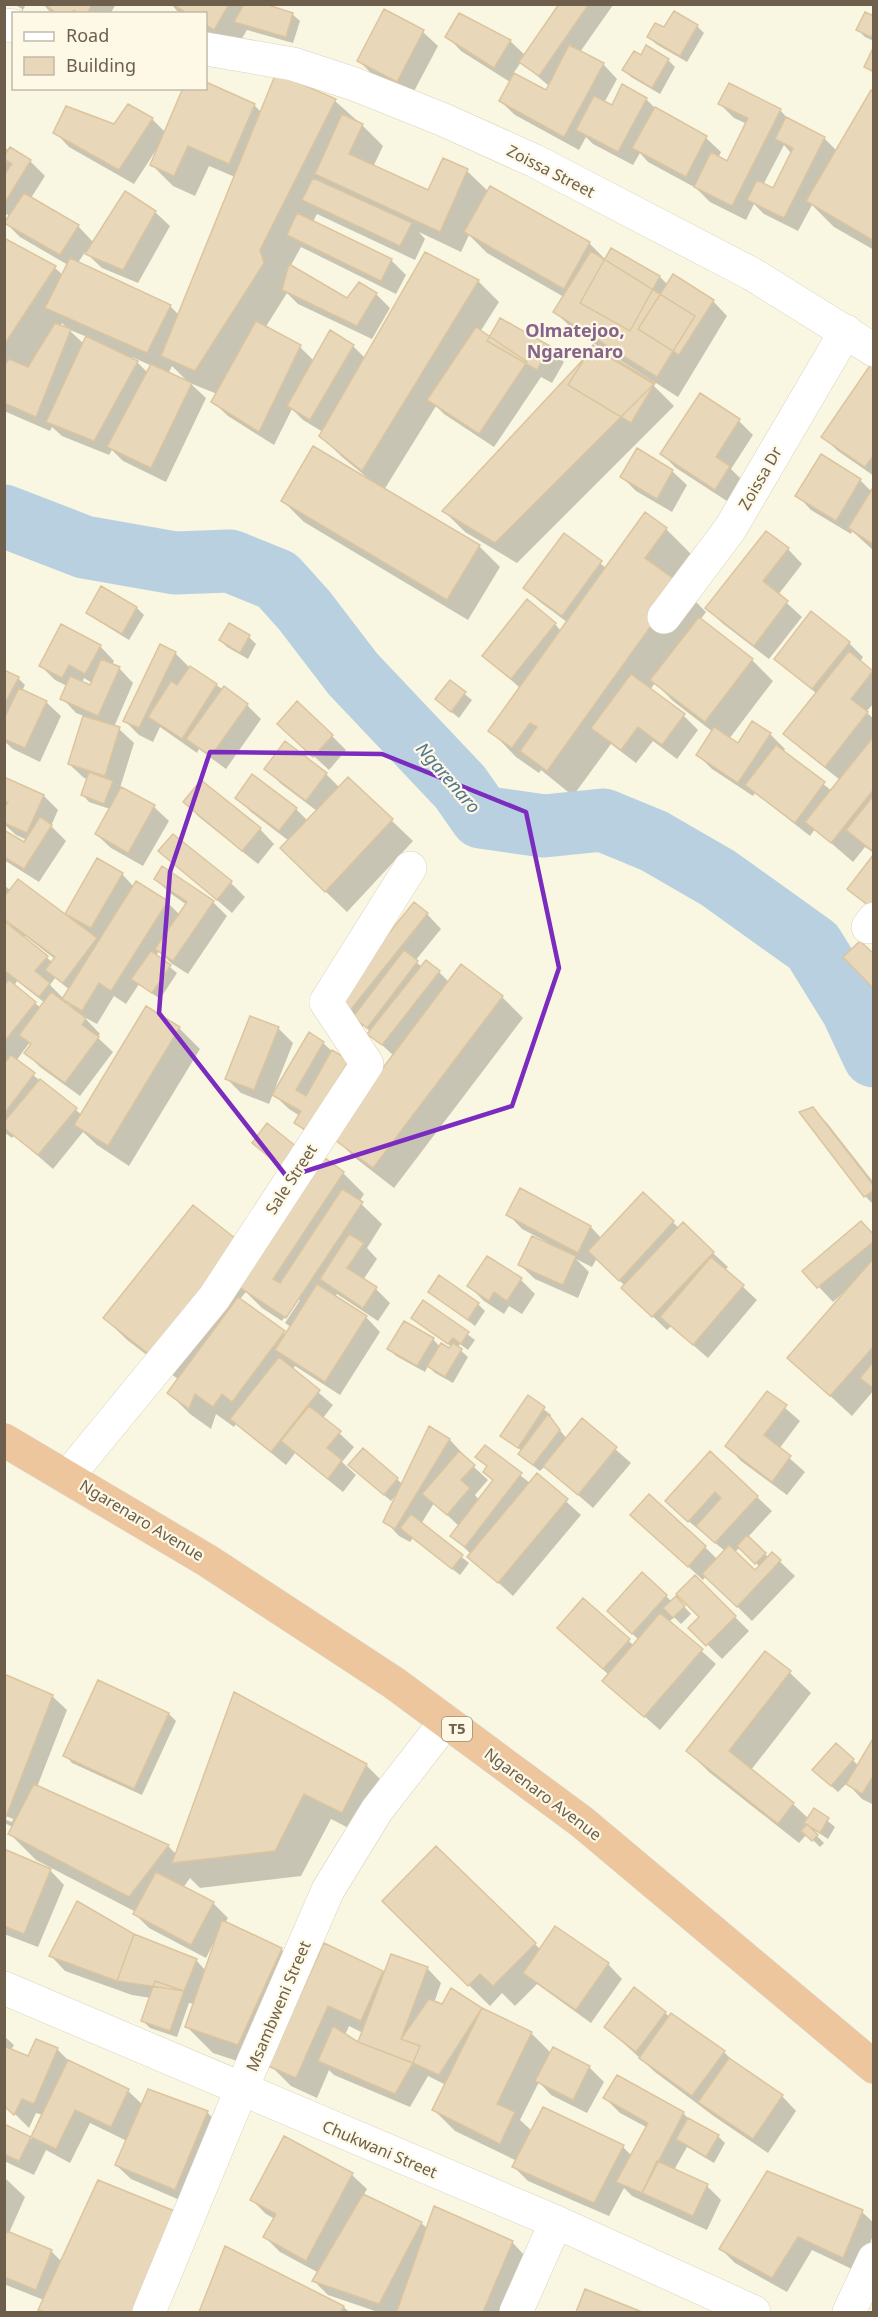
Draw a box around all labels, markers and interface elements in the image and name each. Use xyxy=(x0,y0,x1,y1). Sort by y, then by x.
legend xyxy=(12,12,207,90)
text: Road xyxy=(66,23,109,47)
text: Building xyxy=(66,53,136,77)
street label: Zoissa Street xyxy=(503,139,599,203)
district label: Olmatejoo, Ngarenaro xyxy=(525,318,625,363)
street label: Zoissa Dr xyxy=(733,442,787,514)
water label: Ngarenaro xyxy=(411,737,486,818)
street label: Sale Street xyxy=(260,1139,322,1218)
street label: Ngarenaro Avenue xyxy=(76,1474,208,1566)
road number: T5 xyxy=(442,1717,472,1741)
street label: Ngarenaro Avenue xyxy=(480,1743,606,1845)
street label: Msambweni Street xyxy=(241,1937,316,2075)
street label: Chukwani Street xyxy=(319,2115,441,2183)

